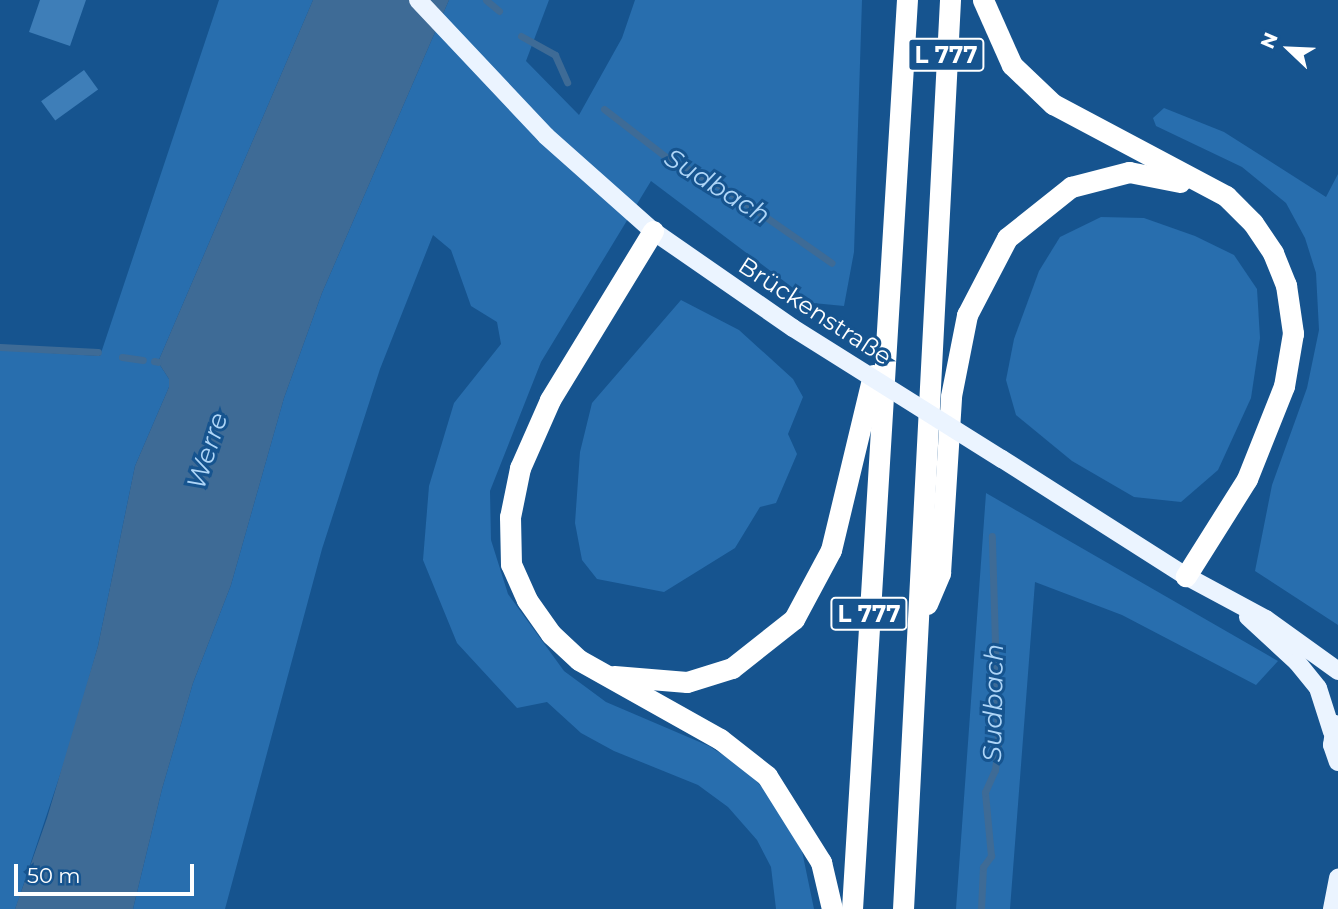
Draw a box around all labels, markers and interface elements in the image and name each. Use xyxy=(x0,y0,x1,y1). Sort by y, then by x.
north arrow xyxy=(1254,14,1324,84)
text: N xyxy=(1256,29,1283,52)
road number: L 777 xyxy=(906,36,986,74)
water label: Sudbach xyxy=(659,142,775,232)
street label: Brückenstraße xyxy=(733,251,897,371)
water label: Werre xyxy=(181,409,235,493)
road number: L 777 xyxy=(829,594,909,634)
water label: Sudbach xyxy=(977,644,1011,762)
scale bar xyxy=(18,850,198,894)
text: 50 m xyxy=(27,863,81,888)

